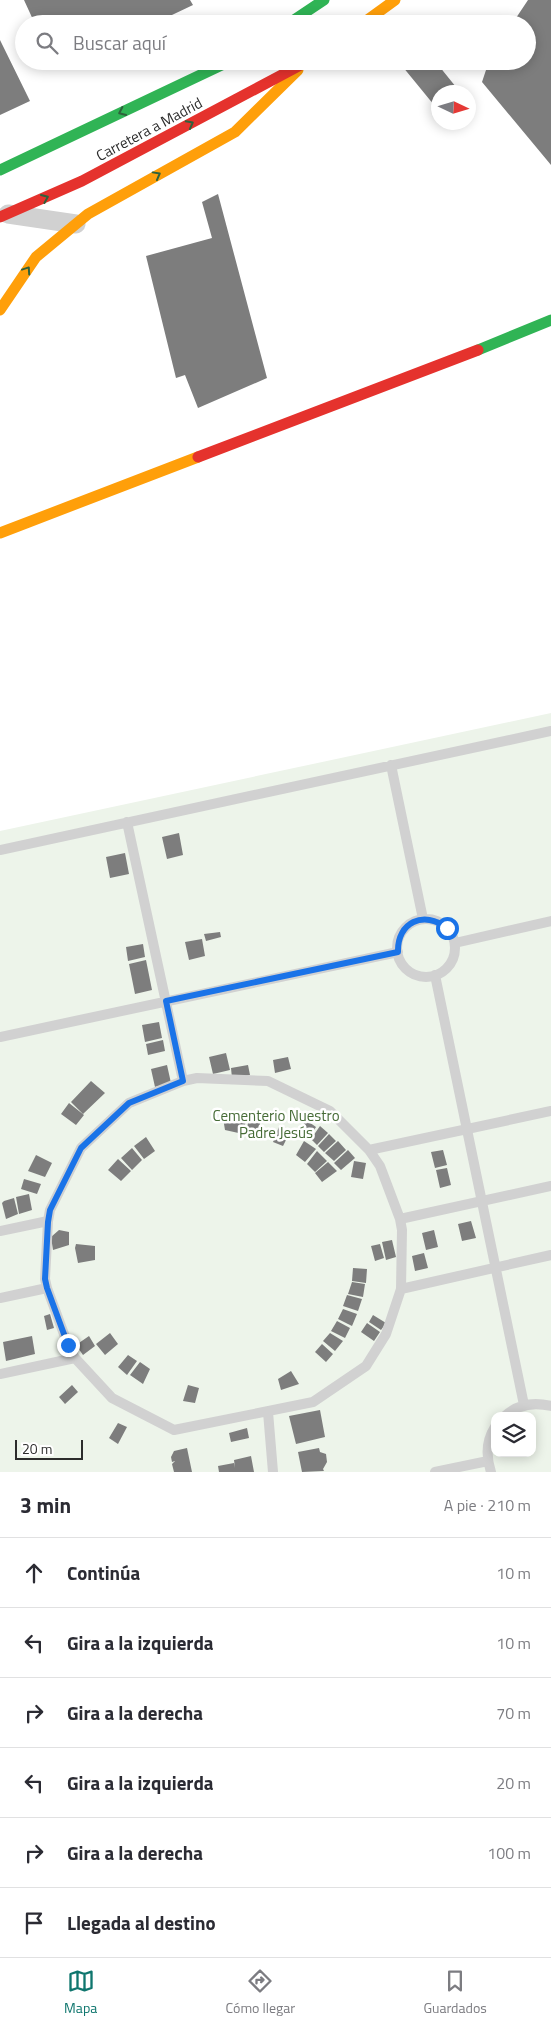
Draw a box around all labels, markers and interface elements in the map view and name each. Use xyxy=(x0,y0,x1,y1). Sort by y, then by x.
search box xyxy=(15,15,536,70)
text: Buscar aquí xyxy=(73,28,166,57)
icon: search xyxy=(33,29,61,57)
north arrow xyxy=(431,85,476,130)
street label: Carretera a Madrid xyxy=(92,91,206,167)
one-way arrow xyxy=(119,106,128,116)
one-way arrow xyxy=(184,121,193,131)
one-way arrow xyxy=(152,171,161,181)
one-way arrow xyxy=(40,193,49,204)
one-way arrow xyxy=(21,266,30,276)
route start xyxy=(436,917,459,940)
park label: Cementerio Nuestro Padre Jesús xyxy=(212,1104,340,1144)
route end xyxy=(57,1334,80,1357)
map controls xyxy=(491,1412,536,1457)
button: layers xyxy=(491,1412,536,1457)
scale bar xyxy=(15,1437,82,1460)
text: 20 m xyxy=(22,1438,52,1459)
text: 3 min xyxy=(20,1489,71,1521)
text: A pie · 210 m xyxy=(444,1493,531,1517)
text: Continúa xyxy=(67,1558,140,1587)
icon: ahead xyxy=(20,1559,48,1587)
text: 10 m xyxy=(496,1561,531,1585)
text: Gira a la izquierda xyxy=(67,1628,214,1657)
icon: left xyxy=(20,1629,48,1657)
text: 10 m xyxy=(496,1631,531,1655)
text: Gira a la derecha xyxy=(67,1698,203,1727)
icon: right xyxy=(20,1699,48,1727)
text: 70 m xyxy=(496,1701,531,1725)
text: Gira a la izquierda xyxy=(67,1768,214,1797)
icon: left xyxy=(20,1769,48,1797)
text: 20 m xyxy=(496,1771,531,1795)
text: Gira a la derecha xyxy=(67,1838,203,1867)
icon: right xyxy=(20,1839,48,1867)
text: 100 m xyxy=(487,1841,531,1865)
text: Llegada al destino xyxy=(67,1908,216,1937)
icon: arrive xyxy=(20,1909,48,1937)
tab: Mapa xyxy=(64,1967,97,2018)
tab: Cómo llegar xyxy=(226,1967,295,2018)
tab: Guardados xyxy=(423,1967,487,2018)

